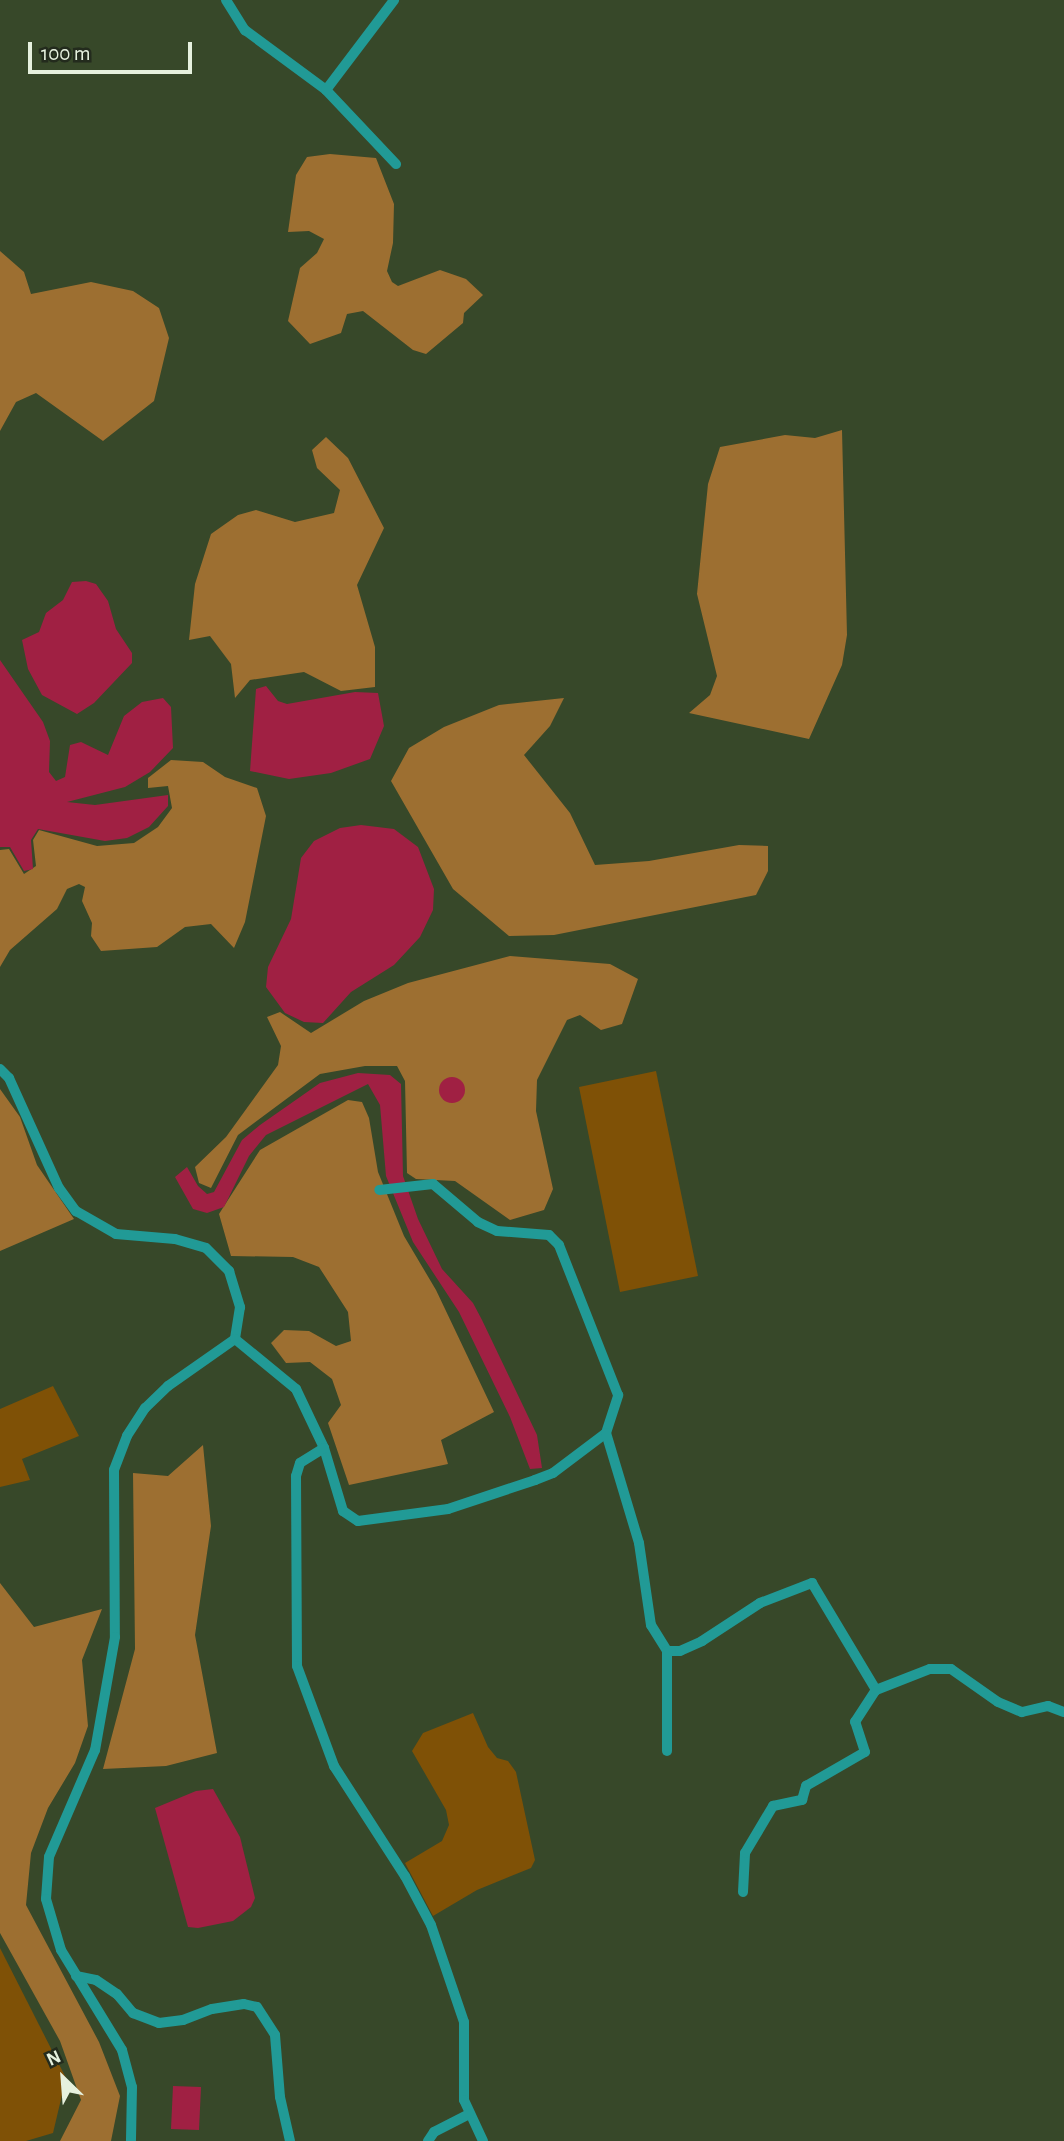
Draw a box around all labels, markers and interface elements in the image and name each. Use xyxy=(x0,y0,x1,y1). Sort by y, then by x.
scale bar xyxy=(32,28,196,72)
text: 100 m xyxy=(41,43,91,64)
north arrow xyxy=(28,2043,98,2113)
text: N xyxy=(44,2047,64,2070)

